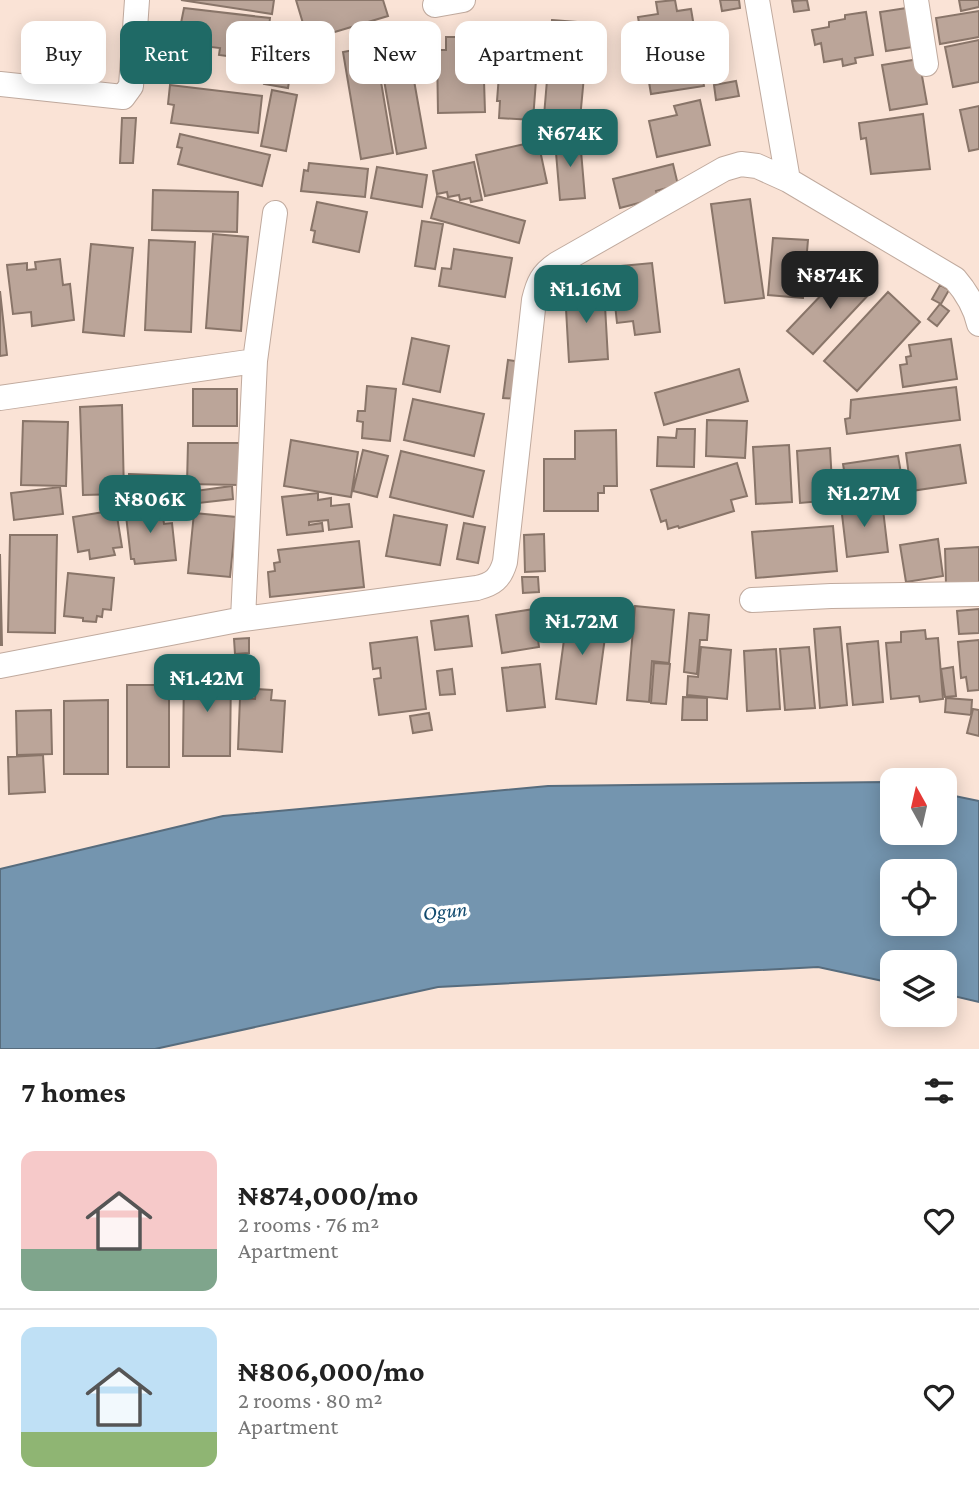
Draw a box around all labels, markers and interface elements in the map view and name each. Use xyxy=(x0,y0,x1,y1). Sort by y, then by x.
chip: Buy xyxy=(21,21,106,84)
chip: Rent xyxy=(120,21,212,84)
chip: Filters xyxy=(226,21,335,84)
chip: New xyxy=(349,21,441,84)
chip: Apartment xyxy=(455,21,607,84)
chip: House xyxy=(621,21,729,84)
pin: ₦674K xyxy=(521,110,619,169)
text: ₦674K xyxy=(538,119,602,145)
pin: ₦874K xyxy=(781,252,879,311)
text: ₦874K xyxy=(797,261,863,287)
pin: ₦1.16M xyxy=(529,266,643,325)
text: ₦1.16M xyxy=(550,275,622,301)
pin: ₦1.27M xyxy=(807,470,921,529)
pin: ₦806K xyxy=(101,476,199,535)
text: ₦1.27M xyxy=(828,479,900,505)
text: ₦806K xyxy=(115,485,185,511)
pin: ₦1.72M xyxy=(525,598,639,657)
text: ₦1.72M xyxy=(546,607,618,633)
pin: ₦1.42M xyxy=(150,654,264,714)
text: ₦1.42M xyxy=(170,664,244,690)
north arrow xyxy=(880,768,957,845)
map controls xyxy=(880,768,957,1027)
button: locate xyxy=(880,859,957,936)
water label: Ogun xyxy=(422,897,468,925)
button: layers xyxy=(880,950,957,1027)
icon: filters xyxy=(920,1072,958,1110)
text: 7 homes xyxy=(21,1075,126,1108)
text: ₦874,000/mo xyxy=(238,1178,418,1211)
icon: home xyxy=(77,1179,161,1263)
icon: heart xyxy=(920,1202,958,1240)
text: 2 rooms · 76 m² xyxy=(238,1211,379,1237)
text: Apartment xyxy=(238,1237,338,1263)
text: ₦806,000/mo xyxy=(238,1354,425,1387)
icon: home xyxy=(77,1355,161,1439)
icon: heart xyxy=(920,1378,958,1416)
text: 2 rooms · 80 m² xyxy=(238,1387,383,1413)
text: Apartment xyxy=(238,1413,338,1439)

